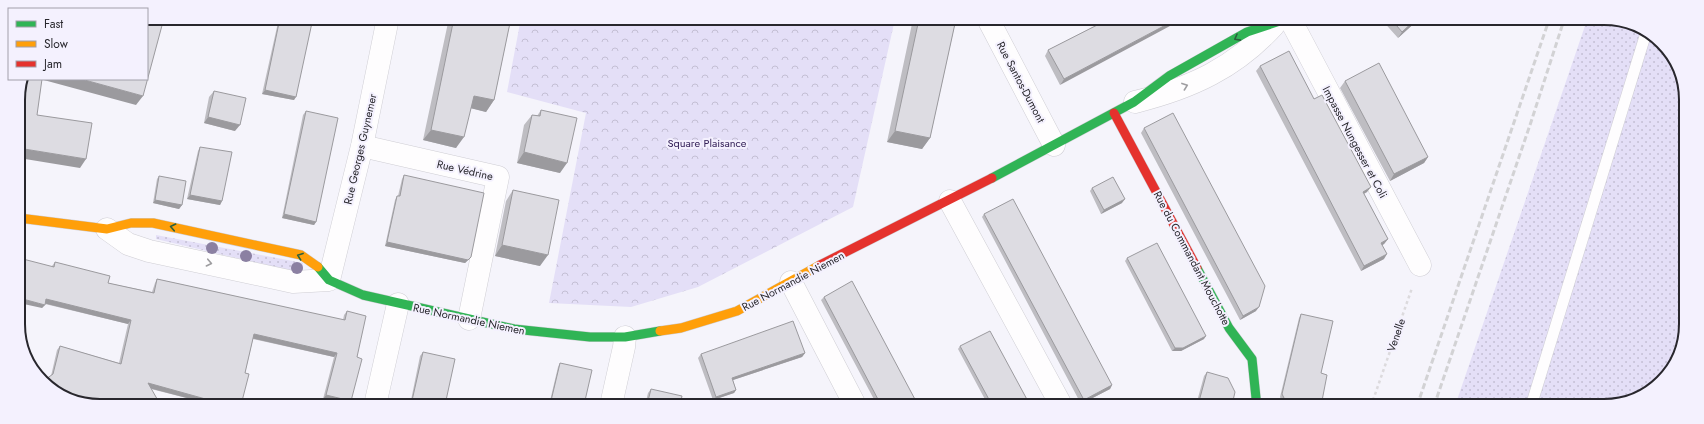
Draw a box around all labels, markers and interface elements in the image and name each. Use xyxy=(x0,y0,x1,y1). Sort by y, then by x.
legend xyxy=(8,8,148,80)
text: Fast xyxy=(44,15,63,33)
one-way arrow xyxy=(1234,33,1241,40)
text: Slow xyxy=(44,35,69,53)
street label: Rue Santos-Dumont xyxy=(993,39,1049,126)
text: Jam xyxy=(42,55,62,73)
one-way arrow xyxy=(1181,83,1188,91)
street label: Impasse Nungesser et Coli xyxy=(1319,83,1391,201)
street label: Rue Georges Guynemer xyxy=(339,92,381,206)
park label: Square Plaisance xyxy=(667,135,747,151)
street label: Rue Védrine xyxy=(435,156,495,184)
street label: Rue du Commandant Mouchotte xyxy=(1150,188,1234,328)
one-way arrow xyxy=(170,224,176,232)
street label: Rue Normandie Niemen xyxy=(739,247,847,315)
one-way arrow xyxy=(296,252,303,260)
one-way arrow xyxy=(206,259,212,267)
street label: Rue Normandie Niemen xyxy=(412,299,526,339)
street label: Venelle xyxy=(1383,316,1409,354)

